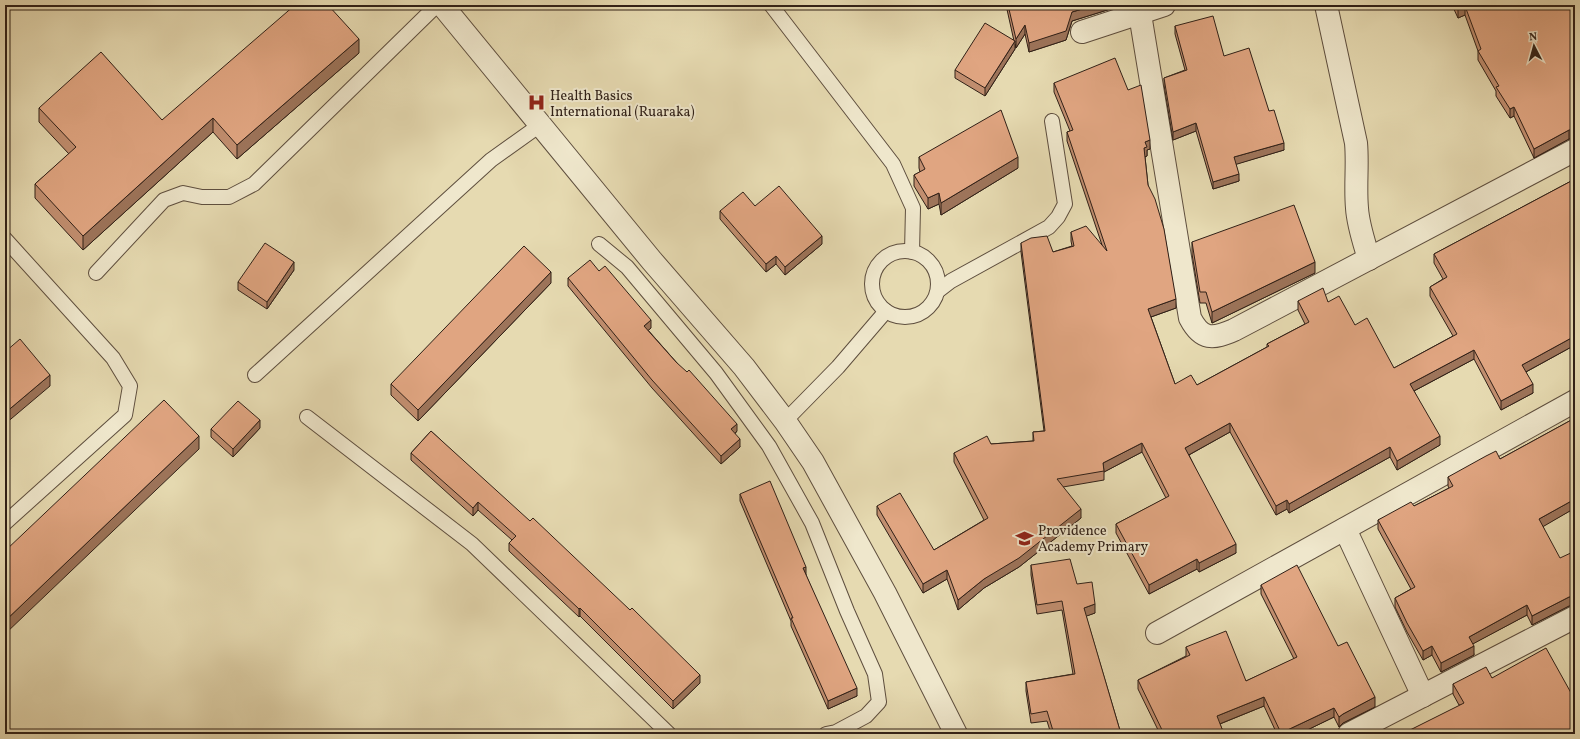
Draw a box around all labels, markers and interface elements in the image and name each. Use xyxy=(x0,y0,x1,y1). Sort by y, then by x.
north arrow xyxy=(1514,26,1554,66)
text: N xyxy=(1528,30,1538,45)
place label: Health Basics International (Ruaraka) xyxy=(550,87,695,122)
hospital icon: Health Basics International (Ruaraka) xyxy=(527,93,547,113)
place label: Providence Academy Primary xyxy=(1038,522,1149,557)
school or university icon: Providence Academy Primary xyxy=(1015,528,1035,548)

